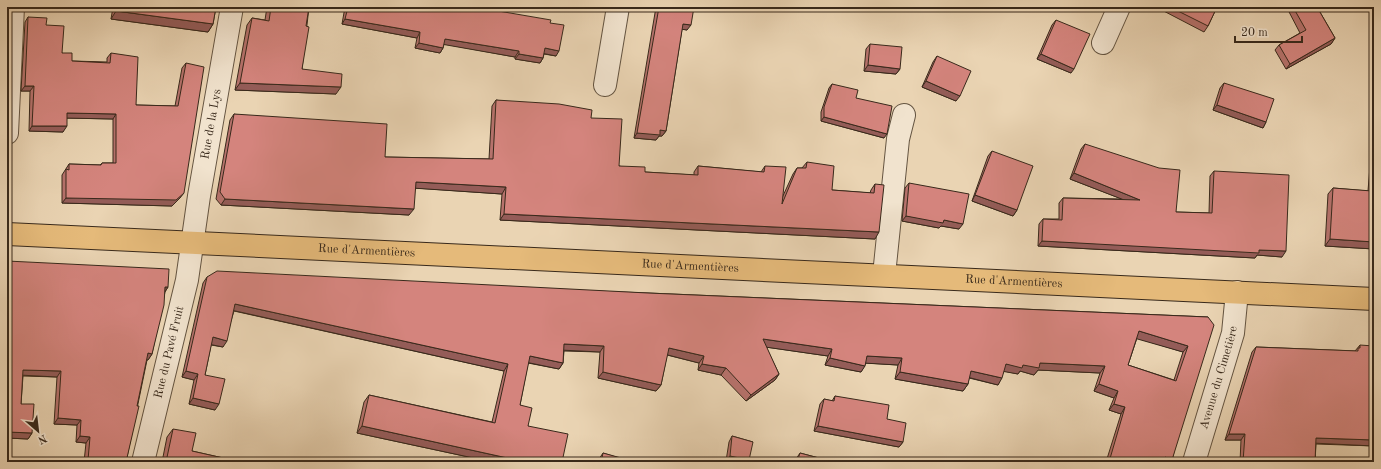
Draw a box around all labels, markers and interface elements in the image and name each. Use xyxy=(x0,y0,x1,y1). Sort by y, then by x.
scale bar xyxy=(1235,18,1302,44)
text: 20 m xyxy=(1241,27,1268,39)
street label: Rue de la Lys xyxy=(199,88,224,160)
street label: Rue d'Armentières xyxy=(318,243,416,259)
street label: Rue d'Armentières xyxy=(641,258,739,275)
street label: Rue d'Armentières xyxy=(965,274,1063,290)
street label: Rue du Pavé Fruit xyxy=(153,305,187,400)
street label: Avenue du Cimetière xyxy=(1198,325,1240,431)
north arrow xyxy=(18,411,58,451)
text: N xyxy=(35,432,48,446)

